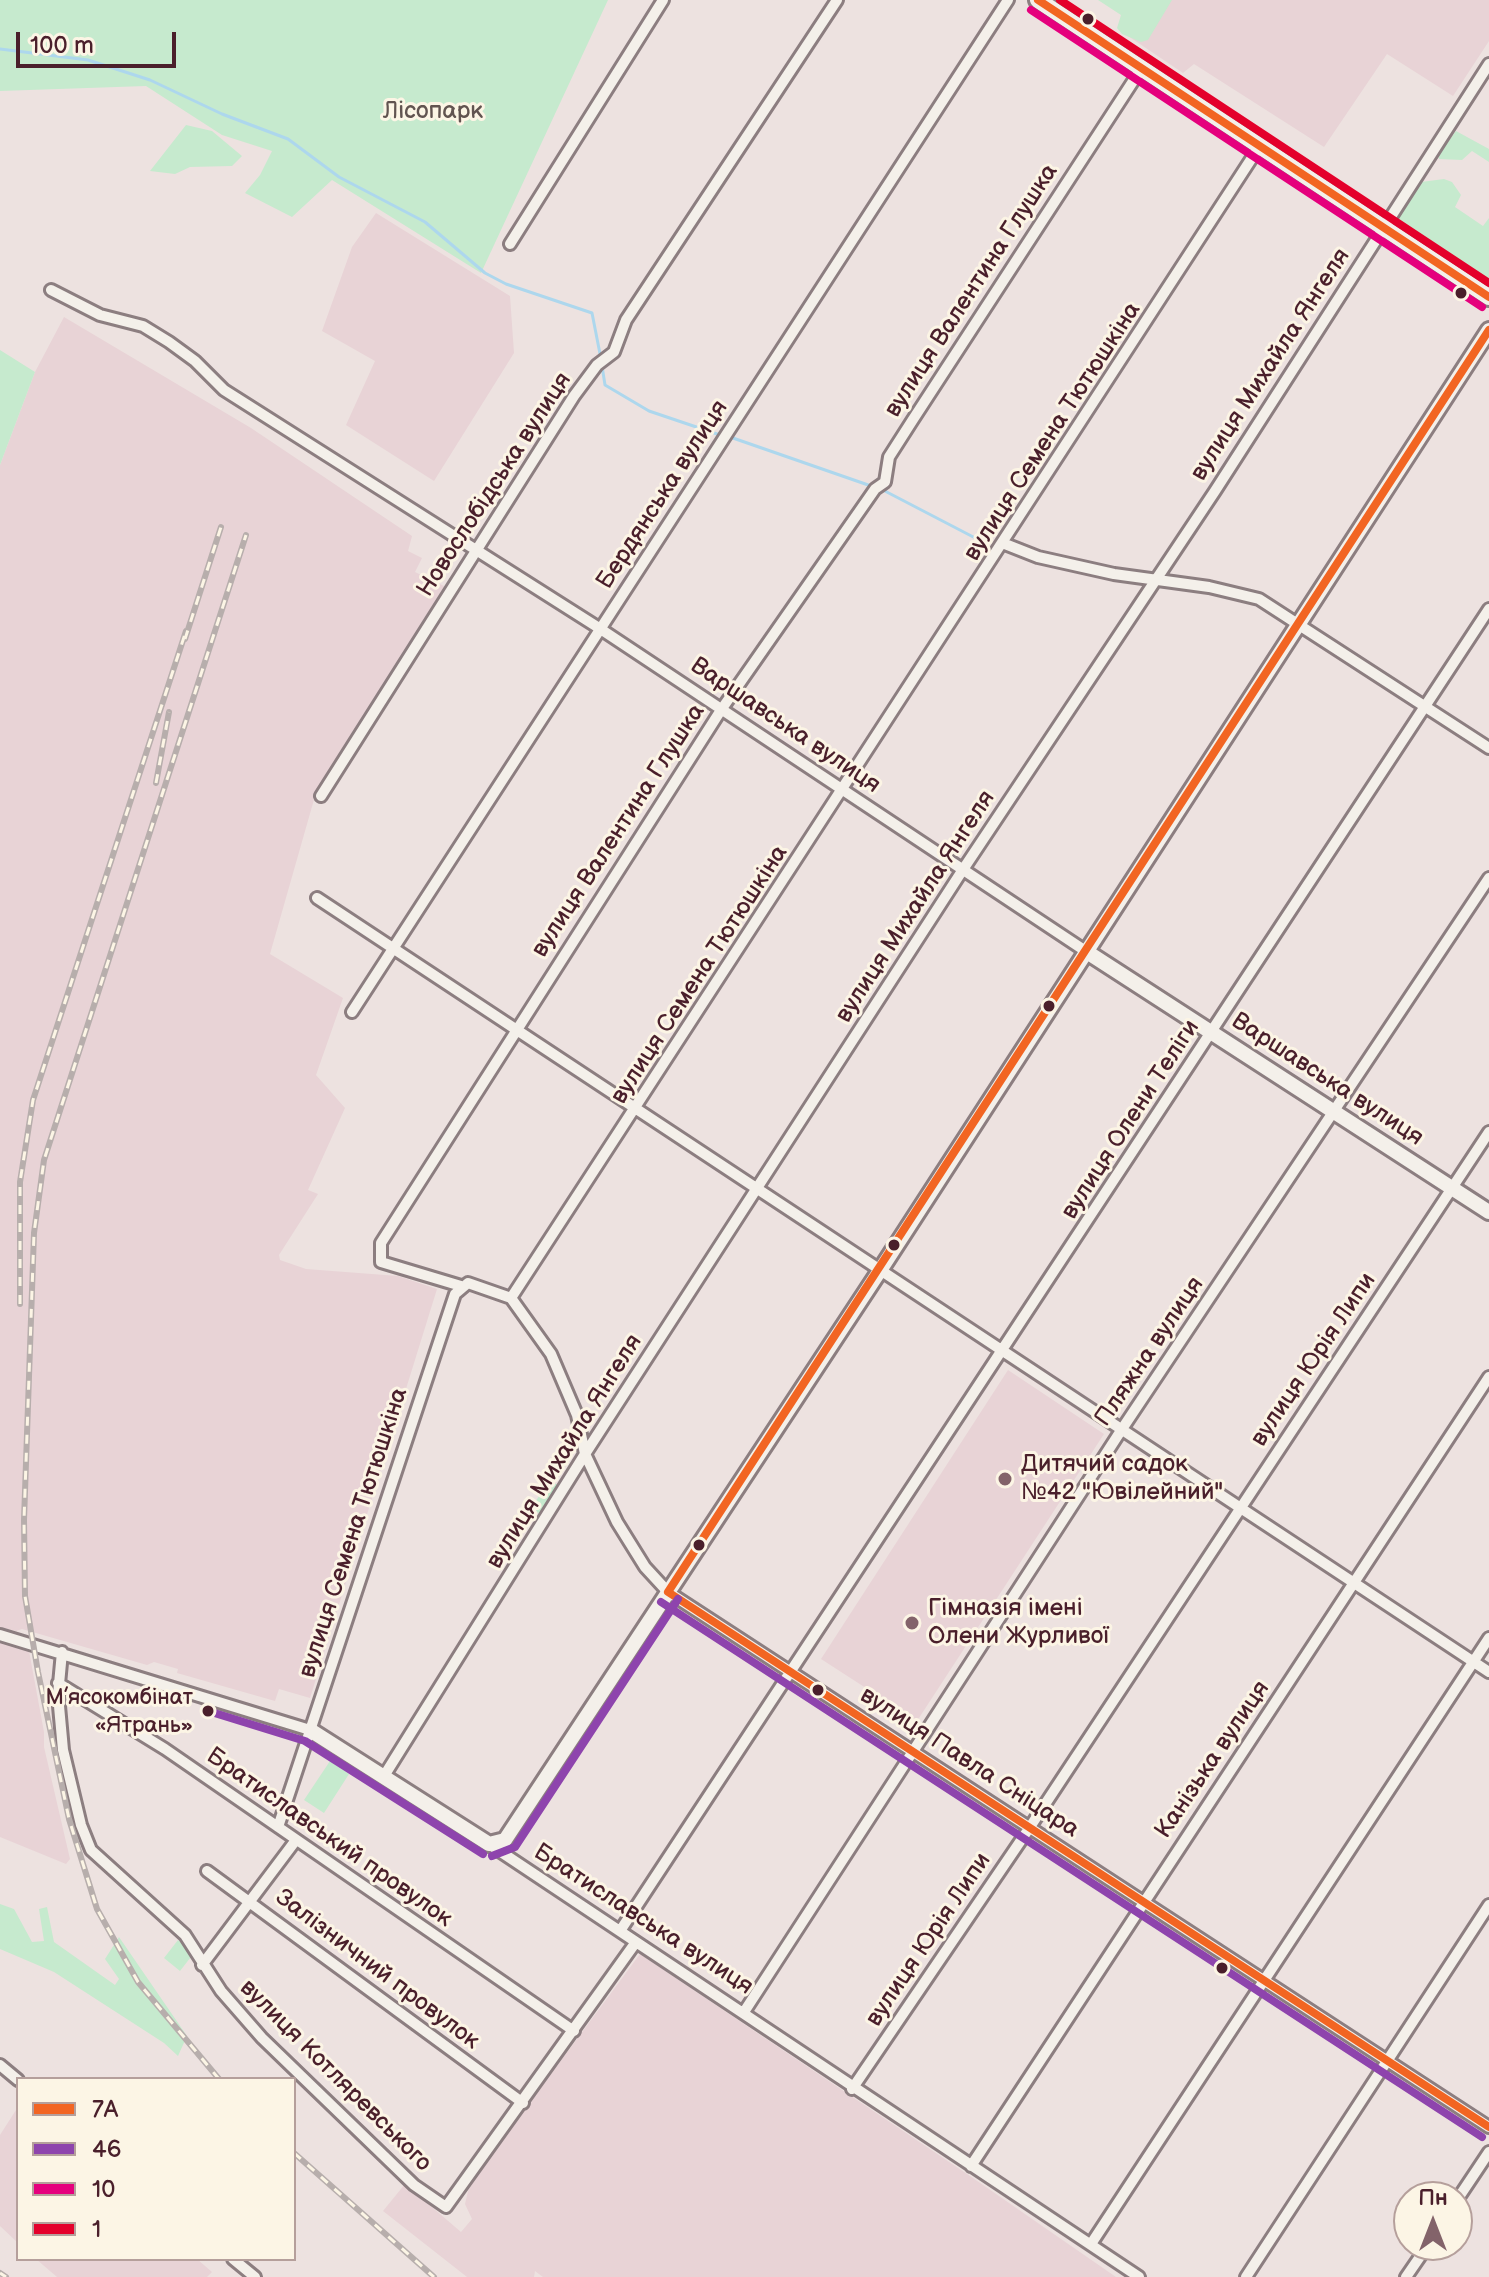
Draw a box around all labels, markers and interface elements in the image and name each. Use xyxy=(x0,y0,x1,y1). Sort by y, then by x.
unlabelled marker xyxy=(1080,11,1096,27)
scale bar xyxy=(20,16,180,66)
text: 100 m xyxy=(30,31,94,60)
park label: Лісопарк xyxy=(383,98,483,126)
street label: вулиця Валентина Глушка xyxy=(879,159,1065,423)
street label: вулиця Михайла Янгеля xyxy=(1185,244,1357,486)
unlabelled marker xyxy=(1453,285,1469,301)
street label: вулиця Семена Тютюшкіна xyxy=(958,297,1148,567)
street label: Новослобідська вулиця xyxy=(412,367,578,603)
street label: Бердянська вулиця xyxy=(591,395,735,595)
street label: Варшавська вулиця xyxy=(685,652,885,800)
street label: вулиця Валентина Глушка xyxy=(526,699,712,963)
street label: вулиця Михайла Янгеля xyxy=(830,786,1002,1028)
street label: вулиця Семена Тютюшкіна xyxy=(605,840,795,1110)
unlabelled marker xyxy=(1041,998,1057,1014)
street label: Варшавська вулиця xyxy=(1226,1007,1428,1153)
street label: вулиця Олени Теліги xyxy=(1056,1015,1206,1225)
unlabelled marker xyxy=(886,1237,902,1253)
street label: вулиця Юрія Липи xyxy=(1245,1268,1383,1452)
street label: Пляжна вулиця xyxy=(1089,1272,1211,1432)
street label: вулиця Михайла Янгеля xyxy=(481,1329,649,1575)
street label: вулиця Семена Тютюшкіна xyxy=(293,1384,415,1682)
place label: Дитячий садок №42 "Ювілейний" xyxy=(1021,1451,1223,1507)
marker: Дитячий садок №42 "Ювілейний" xyxy=(996,1470,1014,1488)
unlabelled marker xyxy=(691,1537,707,1553)
place label: Гімназія імені Олени Журливої xyxy=(928,1595,1109,1651)
marker: Гімназія імені Олени Журливої xyxy=(903,1614,921,1632)
street label: Канізька вулиця xyxy=(1150,1676,1276,1844)
street label: вулиця Павла Сніцара xyxy=(854,1681,1084,1845)
unlabelled marker xyxy=(810,1682,826,1698)
place label: М’ясокомбінат «Ятрань» xyxy=(46,1685,193,1736)
marker: М’ясокомбінат «Ятрань» xyxy=(200,1703,216,1719)
street label: Братиславський провулок xyxy=(201,1742,457,1934)
street label: Братиславська вулиця xyxy=(528,1838,758,2002)
street label: вулиця Юрія Липи xyxy=(860,1848,998,2032)
street label: Залізничний провулок xyxy=(269,1884,485,2056)
unlabelled marker xyxy=(1214,1960,1230,1976)
street label: вулиця Котляревського xyxy=(233,1974,437,2178)
legend xyxy=(16,2077,296,2261)
text: 7А xyxy=(92,2095,118,2124)
text: 46 xyxy=(92,2135,121,2164)
text: 10 xyxy=(92,2175,115,2204)
north arrow xyxy=(1393,2181,1473,2261)
text: Пн xyxy=(1418,2185,1448,2212)
text: 1 xyxy=(92,2215,101,2244)

